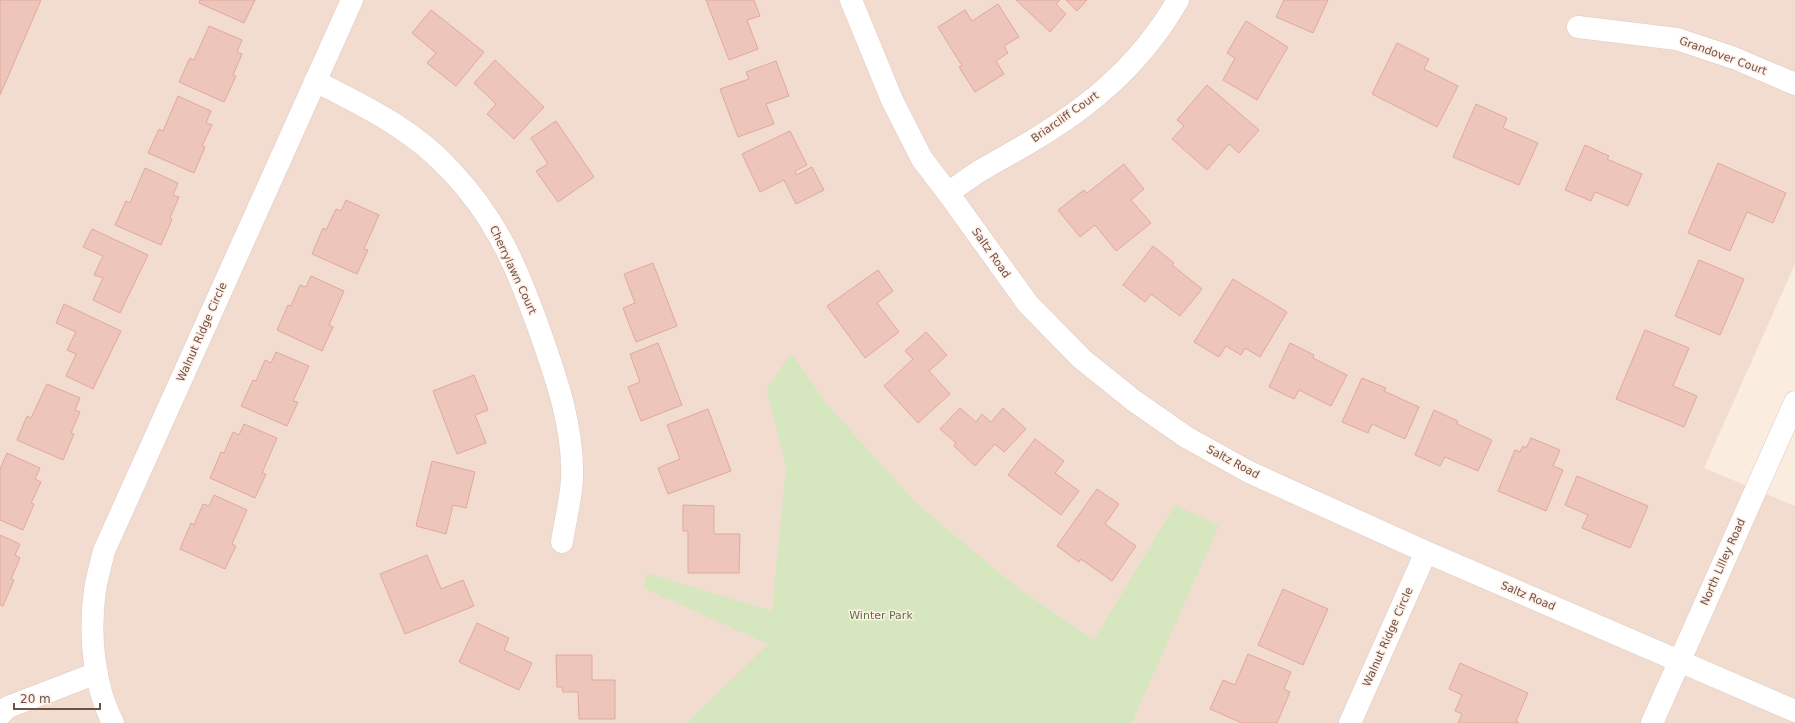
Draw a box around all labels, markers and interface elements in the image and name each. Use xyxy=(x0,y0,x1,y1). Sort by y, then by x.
street label: Grandover Court xyxy=(1678,34,1769,78)
street label: Briarcliff Court xyxy=(1029,88,1102,145)
street label: Cherrylawn Court xyxy=(487,224,540,317)
street label: Saltz Road xyxy=(969,226,1013,280)
street label: Walnut Ridge Circle xyxy=(174,280,230,384)
street label: Saltz Road xyxy=(1204,443,1262,481)
street label: North Lilley Road xyxy=(1698,516,1748,608)
street label: Saltz Road xyxy=(1499,579,1557,613)
street label: Walnut Ridge Circle xyxy=(1360,585,1416,689)
park label: Winter Park xyxy=(849,609,913,622)
scale bar xyxy=(14,685,100,711)
text: 20 m xyxy=(20,692,51,706)

